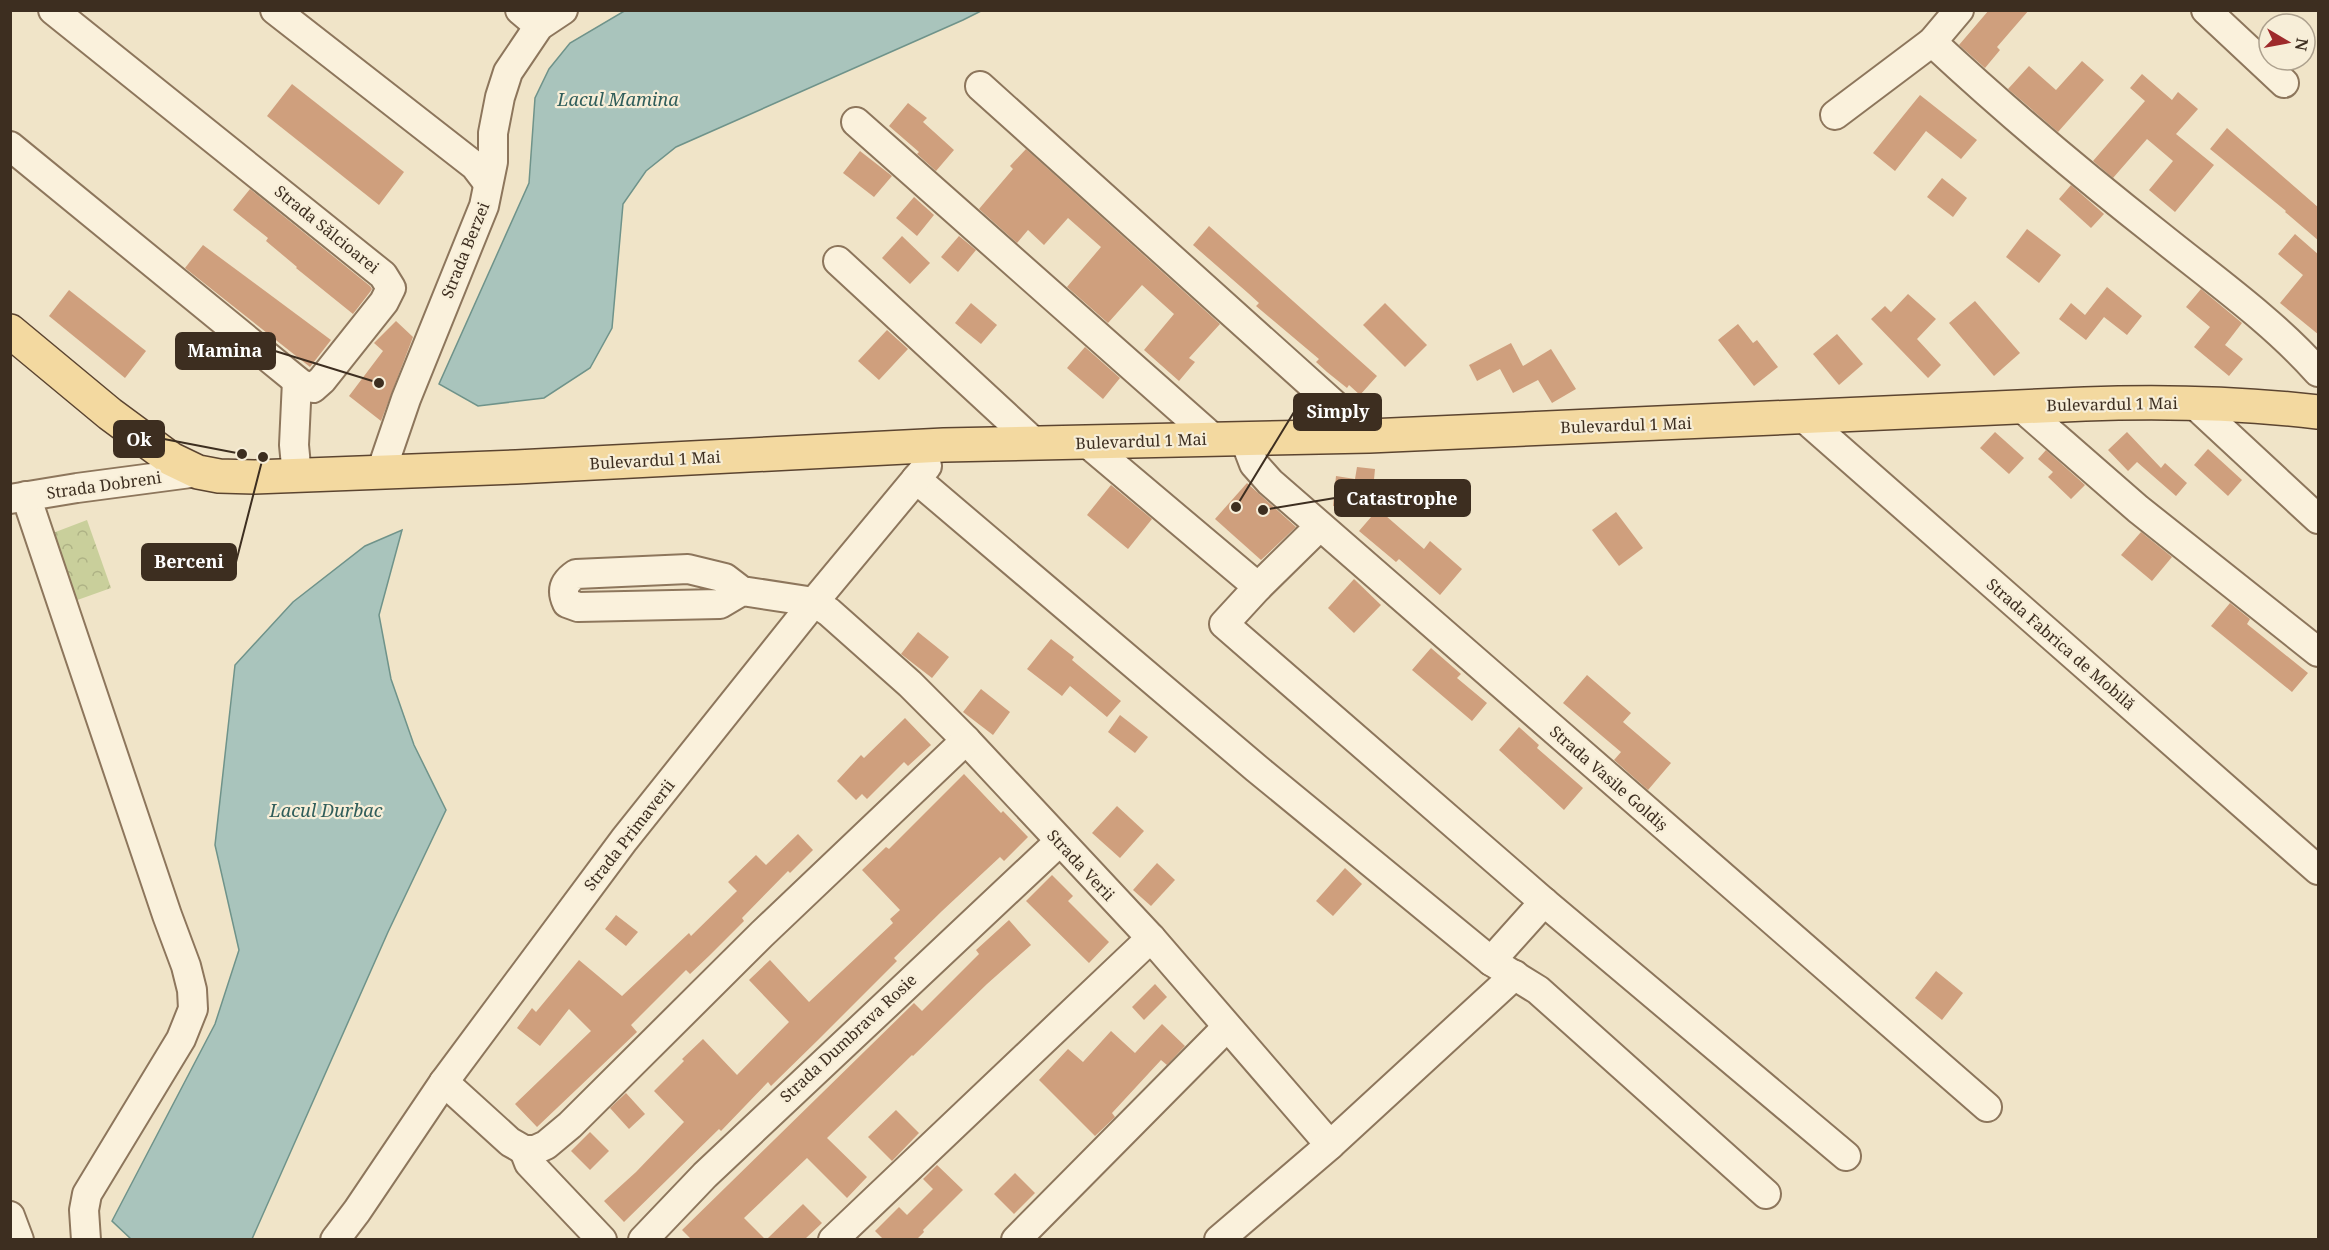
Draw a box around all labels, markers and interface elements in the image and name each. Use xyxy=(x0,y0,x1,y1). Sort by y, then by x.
north arrow xyxy=(2257,12,2317,72)
text: N xyxy=(2290,36,2314,53)
water label: Lacul Mamina xyxy=(556,87,679,111)
street label: Strada Sălcioarei xyxy=(270,180,384,278)
street label: Strada Berzei xyxy=(436,199,494,301)
callout: Mamina xyxy=(176,333,275,369)
text: Mamina xyxy=(188,338,263,362)
street label: Bulevardul 1 Mai xyxy=(2046,392,2178,416)
callout: Simply xyxy=(1294,394,1381,430)
text: Simply xyxy=(1307,399,1370,423)
street label: Bulevardul 1 Mai xyxy=(1560,412,1692,438)
callout: Ok xyxy=(114,421,164,457)
text: Ok xyxy=(126,427,152,451)
street label: Bulevardul 1 Mai xyxy=(1075,428,1207,454)
street label: Bulevardul 1 Mai xyxy=(589,446,721,474)
street label: Strada Dobreni xyxy=(45,466,163,504)
callout: Catastrophe xyxy=(1335,480,1470,516)
text: Catastrophe xyxy=(1346,486,1458,510)
callout: Berceni xyxy=(142,544,236,580)
text: Berceni xyxy=(154,549,225,573)
street label: Strada Fabrica de Mobilă xyxy=(1982,573,2140,715)
street label: Strada Vasile Goldiș xyxy=(1545,720,1673,836)
street label: Strada Primaverii xyxy=(579,775,679,895)
water label: Lacul Durbac xyxy=(269,798,383,822)
street label: Strada Verii xyxy=(1042,825,1120,905)
street label: Strada Dumbrava Rosie xyxy=(775,969,921,1107)

